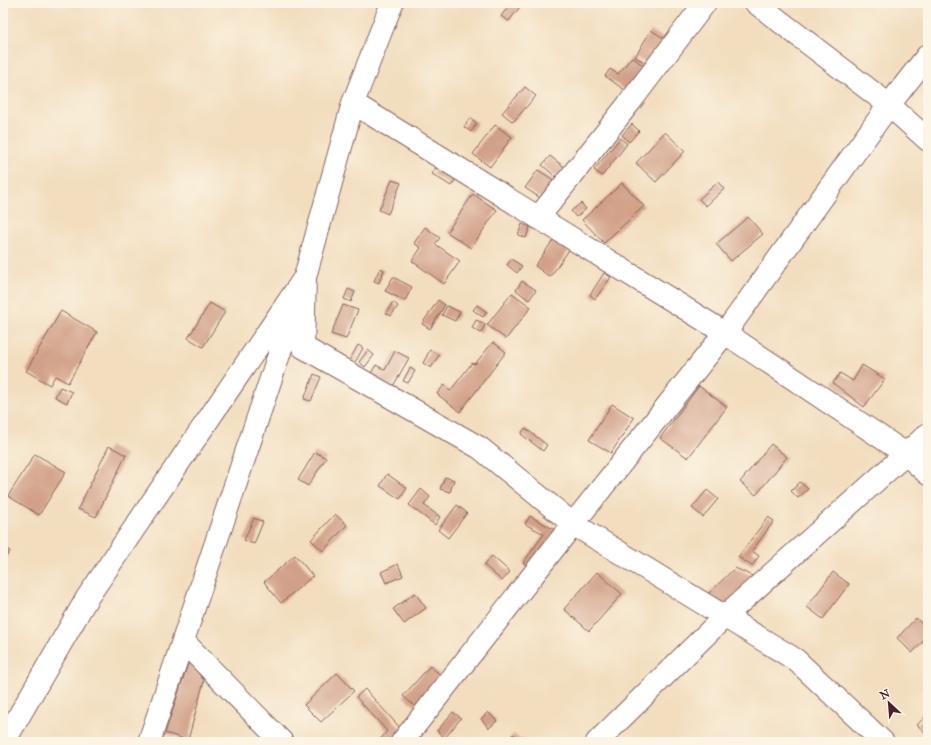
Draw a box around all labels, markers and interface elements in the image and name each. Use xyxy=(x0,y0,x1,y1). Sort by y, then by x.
north arrow xyxy=(869,683,909,723)
text: N xyxy=(878,686,892,702)

